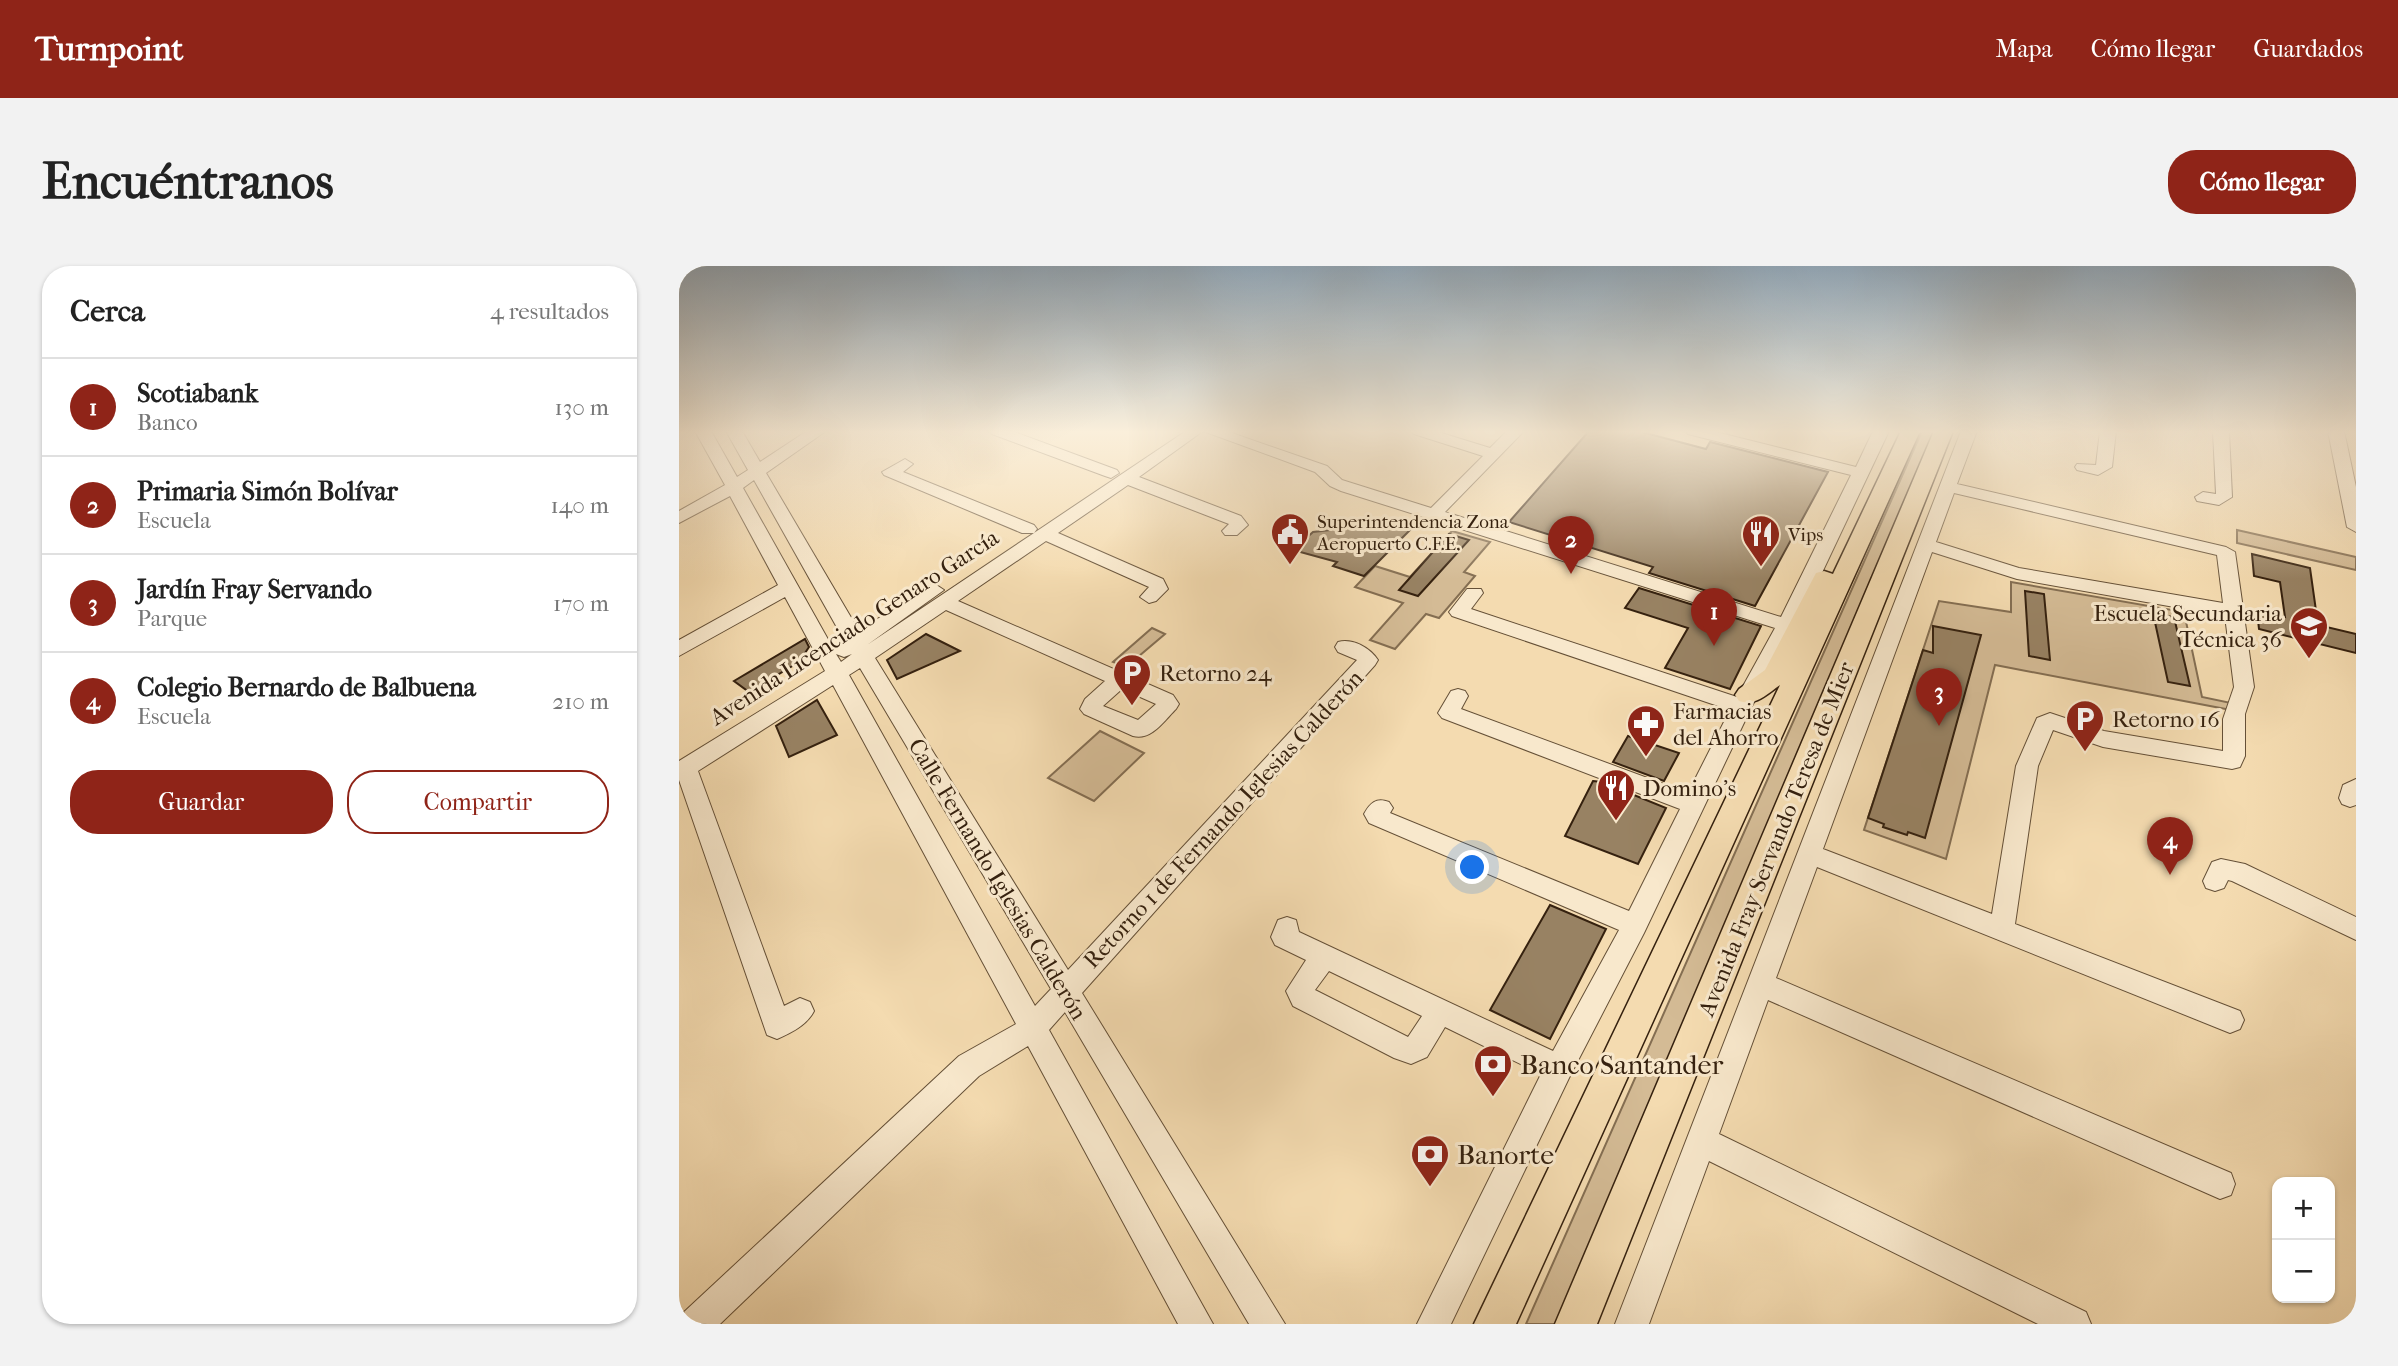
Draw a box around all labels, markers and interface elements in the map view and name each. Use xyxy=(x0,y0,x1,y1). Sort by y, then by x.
text: Turnpoint xyxy=(35,30,183,69)
text: Mapa xyxy=(1995,35,2053,63)
text: Cómo llegar xyxy=(2091,35,2215,63)
text: Guardados xyxy=(2253,35,2363,63)
button: Cómo llegar xyxy=(2168,150,2356,214)
text: Encuéntranos xyxy=(42,153,334,211)
text: Cerca xyxy=(70,294,145,329)
text: 4 resultados xyxy=(490,298,609,325)
text: Scotiabank xyxy=(137,378,258,409)
text: 1 xyxy=(89,394,97,421)
text: 130 m xyxy=(555,394,609,421)
text: Banco xyxy=(137,409,198,436)
text: Primaria Simón Bolívar xyxy=(137,476,398,507)
text: 2 xyxy=(87,492,99,519)
text: 140 m xyxy=(550,492,609,519)
text: Escuela xyxy=(137,507,211,534)
public building icon: Superintendencia Zona Aeropuerto C.F.E. xyxy=(1269,511,1311,566)
place label: Superintendencia Zona Aeropuerto C.F.E. xyxy=(1316,511,1509,555)
restaurant icon: Vips xyxy=(1740,513,1782,568)
pin: 2 xyxy=(1548,516,1594,574)
street label: Avenida Licenciado Genaro García xyxy=(704,524,1004,732)
place label: Vips xyxy=(1787,524,1823,546)
text: Jardín Fray Servando xyxy=(137,574,372,605)
pin: 1 xyxy=(1691,588,1737,646)
text: 3 xyxy=(88,590,98,617)
text: 170 m xyxy=(553,590,609,617)
place label: Escuela Secundaria Técnica 36 xyxy=(2093,600,2283,653)
text: Parque xyxy=(137,605,207,632)
school or university icon: Escuela Secundaria Técnica 36 xyxy=(2288,605,2330,660)
parking icon: Retorno 24 xyxy=(1111,652,1153,707)
street label: Avenida Fray Servando Teresa de Mier xyxy=(1692,658,1860,1021)
place label: Retorno 24 xyxy=(1159,660,1273,687)
street label: Retorno 1 de Fernando Iglesias Calderón xyxy=(1078,664,1369,974)
pin: 3 xyxy=(1916,668,1962,726)
text: Colegio Bernardo de Balbuena xyxy=(137,672,476,703)
text: 4 xyxy=(86,688,100,715)
text: 210 m xyxy=(552,688,609,715)
place label: Farmacias del Ahorro xyxy=(1673,698,1778,751)
parking icon: Retorno 16 xyxy=(2064,698,2106,753)
text: Escuela xyxy=(137,703,211,730)
pharmacy icon: Farmacias del Ahorro xyxy=(1625,703,1667,758)
place label: Retorno 16 xyxy=(2112,706,2220,733)
street label: Calle Fernando Iglesias Calderón xyxy=(903,734,1093,1025)
restaurant icon: Domino's xyxy=(1595,767,1637,822)
button: Guardar xyxy=(70,770,333,834)
button: Compartir xyxy=(347,770,609,834)
place label: Domino's xyxy=(1643,775,1736,802)
pin: 4 xyxy=(2147,817,2193,875)
your location xyxy=(1455,850,1489,884)
bank icon: Banco Santander xyxy=(1472,1043,1514,1098)
place label: Banco Santander xyxy=(1520,1048,1723,1081)
bank icon: Banorte xyxy=(1409,1133,1451,1188)
place label: Banorte xyxy=(1457,1138,1554,1171)
map controls xyxy=(2272,1177,2335,1303)
button: + xyxy=(2272,1177,2335,1240)
button: − xyxy=(2272,1240,2335,1303)

